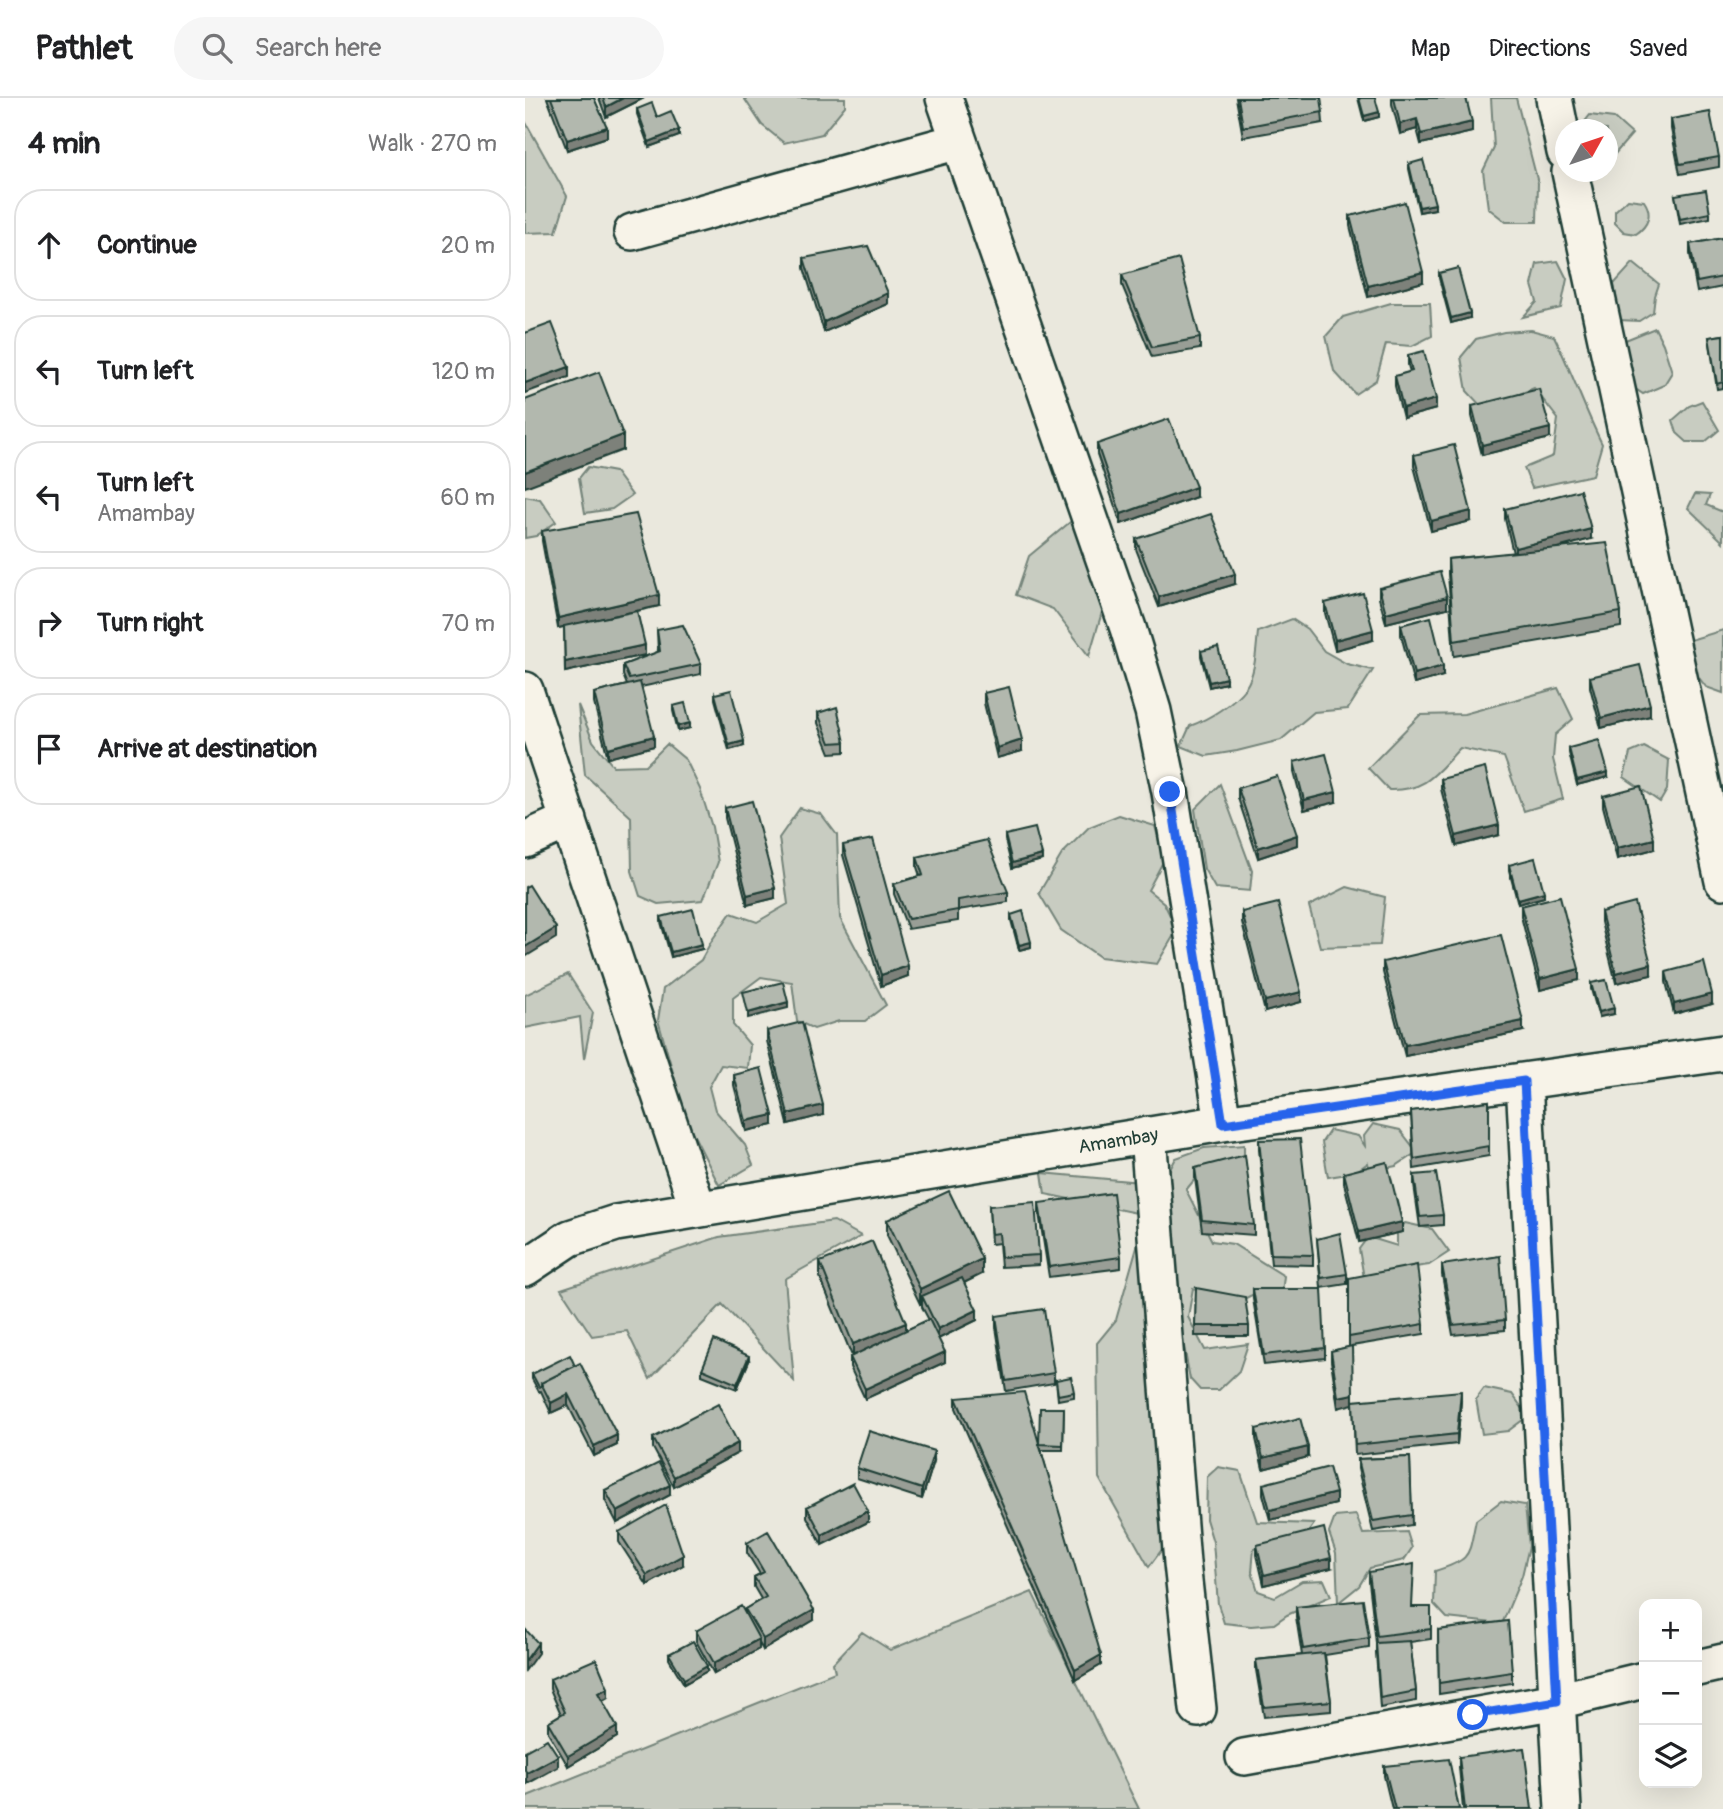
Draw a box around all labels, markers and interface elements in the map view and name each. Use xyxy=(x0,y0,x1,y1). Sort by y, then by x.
search box xyxy=(174,17,664,80)
text: Pathlet xyxy=(35,28,132,69)
icon: search xyxy=(198,29,236,67)
text: Search here xyxy=(254,32,381,64)
text: Map xyxy=(1411,34,1451,63)
text: Directions xyxy=(1489,34,1590,63)
text: Saved xyxy=(1628,34,1688,63)
north arrow xyxy=(1555,119,1618,182)
text: 4 min xyxy=(28,125,101,162)
text: Walk · 270 m xyxy=(368,129,497,158)
icon: ahead xyxy=(30,226,68,264)
text: Continue xyxy=(97,229,197,261)
text: 20 m xyxy=(441,231,495,260)
icon: left xyxy=(30,352,68,390)
text: Turn left xyxy=(97,355,193,387)
text: 120 m xyxy=(432,357,495,386)
text: Turn left xyxy=(97,467,193,499)
icon: left xyxy=(30,478,68,516)
text: 60 m xyxy=(440,483,495,512)
text: Amambay xyxy=(97,499,195,528)
icon: right xyxy=(30,604,68,642)
text: Turn right xyxy=(97,607,203,639)
text: 70 m xyxy=(442,609,495,638)
icon: arrive xyxy=(30,730,68,768)
text: Arrive at destination xyxy=(97,733,317,765)
route end xyxy=(1154,776,1185,807)
street label: Amambay xyxy=(1076,1123,1160,1159)
map controls xyxy=(1639,1599,1702,1788)
button: + xyxy=(1639,1599,1702,1662)
button: − xyxy=(1639,1662,1702,1725)
route start xyxy=(1457,1699,1488,1730)
button: layers xyxy=(1639,1725,1702,1788)

